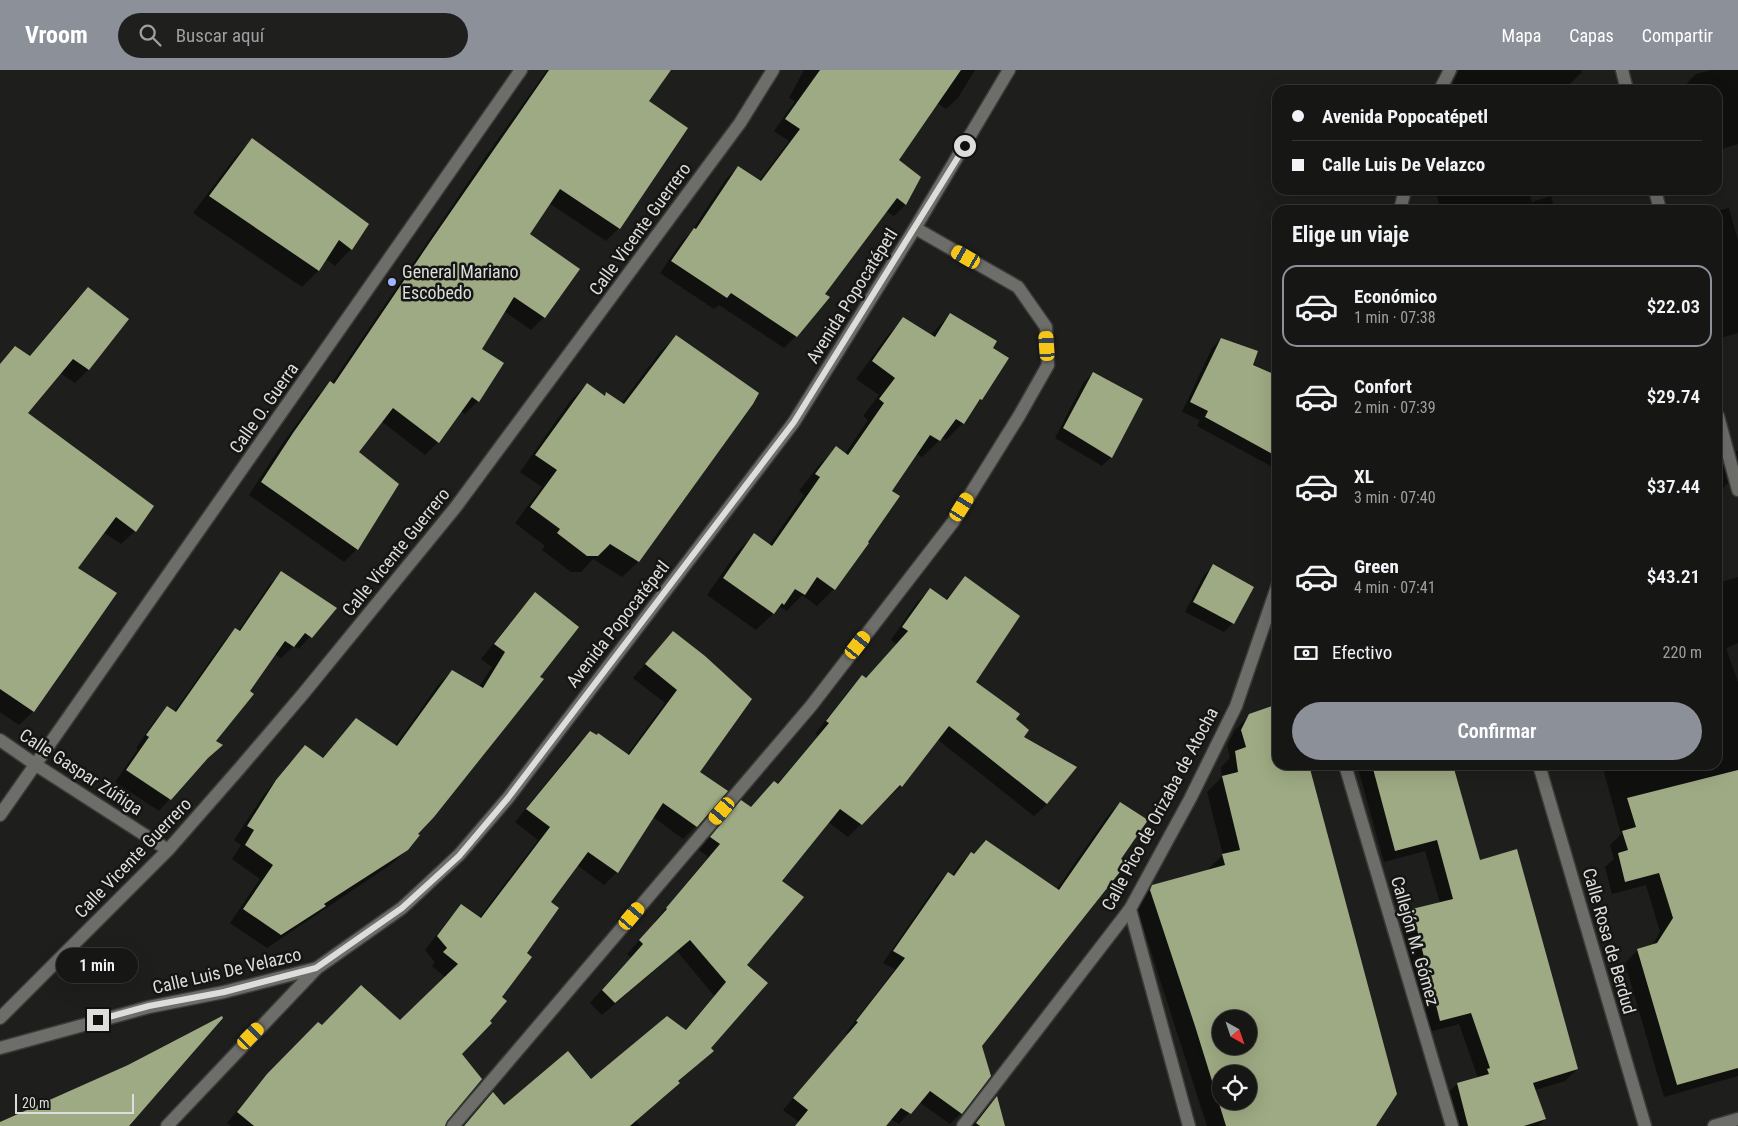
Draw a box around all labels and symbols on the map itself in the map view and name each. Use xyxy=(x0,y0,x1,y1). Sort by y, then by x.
route start xyxy=(954,135,976,157)
street label: Calle Vicente Guerrero xyxy=(584,158,695,299)
street label: Avenida Popocatépetl xyxy=(802,225,901,367)
car xyxy=(949,243,982,271)
place label: General Mariano Escobedo xyxy=(402,261,518,303)
marker: General Mariano Escobedo xyxy=(386,276,398,288)
car xyxy=(1038,331,1055,361)
street label: Calle O. Guerra xyxy=(225,358,302,457)
street label: Calle Vicente Guerrero xyxy=(338,483,454,620)
car xyxy=(947,490,976,524)
street label: Avenida Popocatépetl xyxy=(562,556,674,691)
car xyxy=(842,629,873,661)
street label: Calle Pico de Orizaba de Atocha xyxy=(1097,704,1222,914)
street label: Calle Gaspar Zúñiga xyxy=(16,724,147,819)
street label: Calle Vicente Guerrero xyxy=(70,793,195,922)
car xyxy=(706,795,737,827)
street label: Calle Rosa de Berdud xyxy=(1579,865,1640,1016)
street label: Callejón M. Gómez xyxy=(1387,874,1444,1008)
car xyxy=(616,900,647,932)
street label: Calle Luis De Velazco xyxy=(151,943,303,998)
callout: 1 min xyxy=(57,948,139,982)
route end xyxy=(87,1009,109,1031)
north arrow xyxy=(1212,1010,1258,1055)
car xyxy=(235,1020,266,1052)
scale bar xyxy=(15,1091,134,1114)

